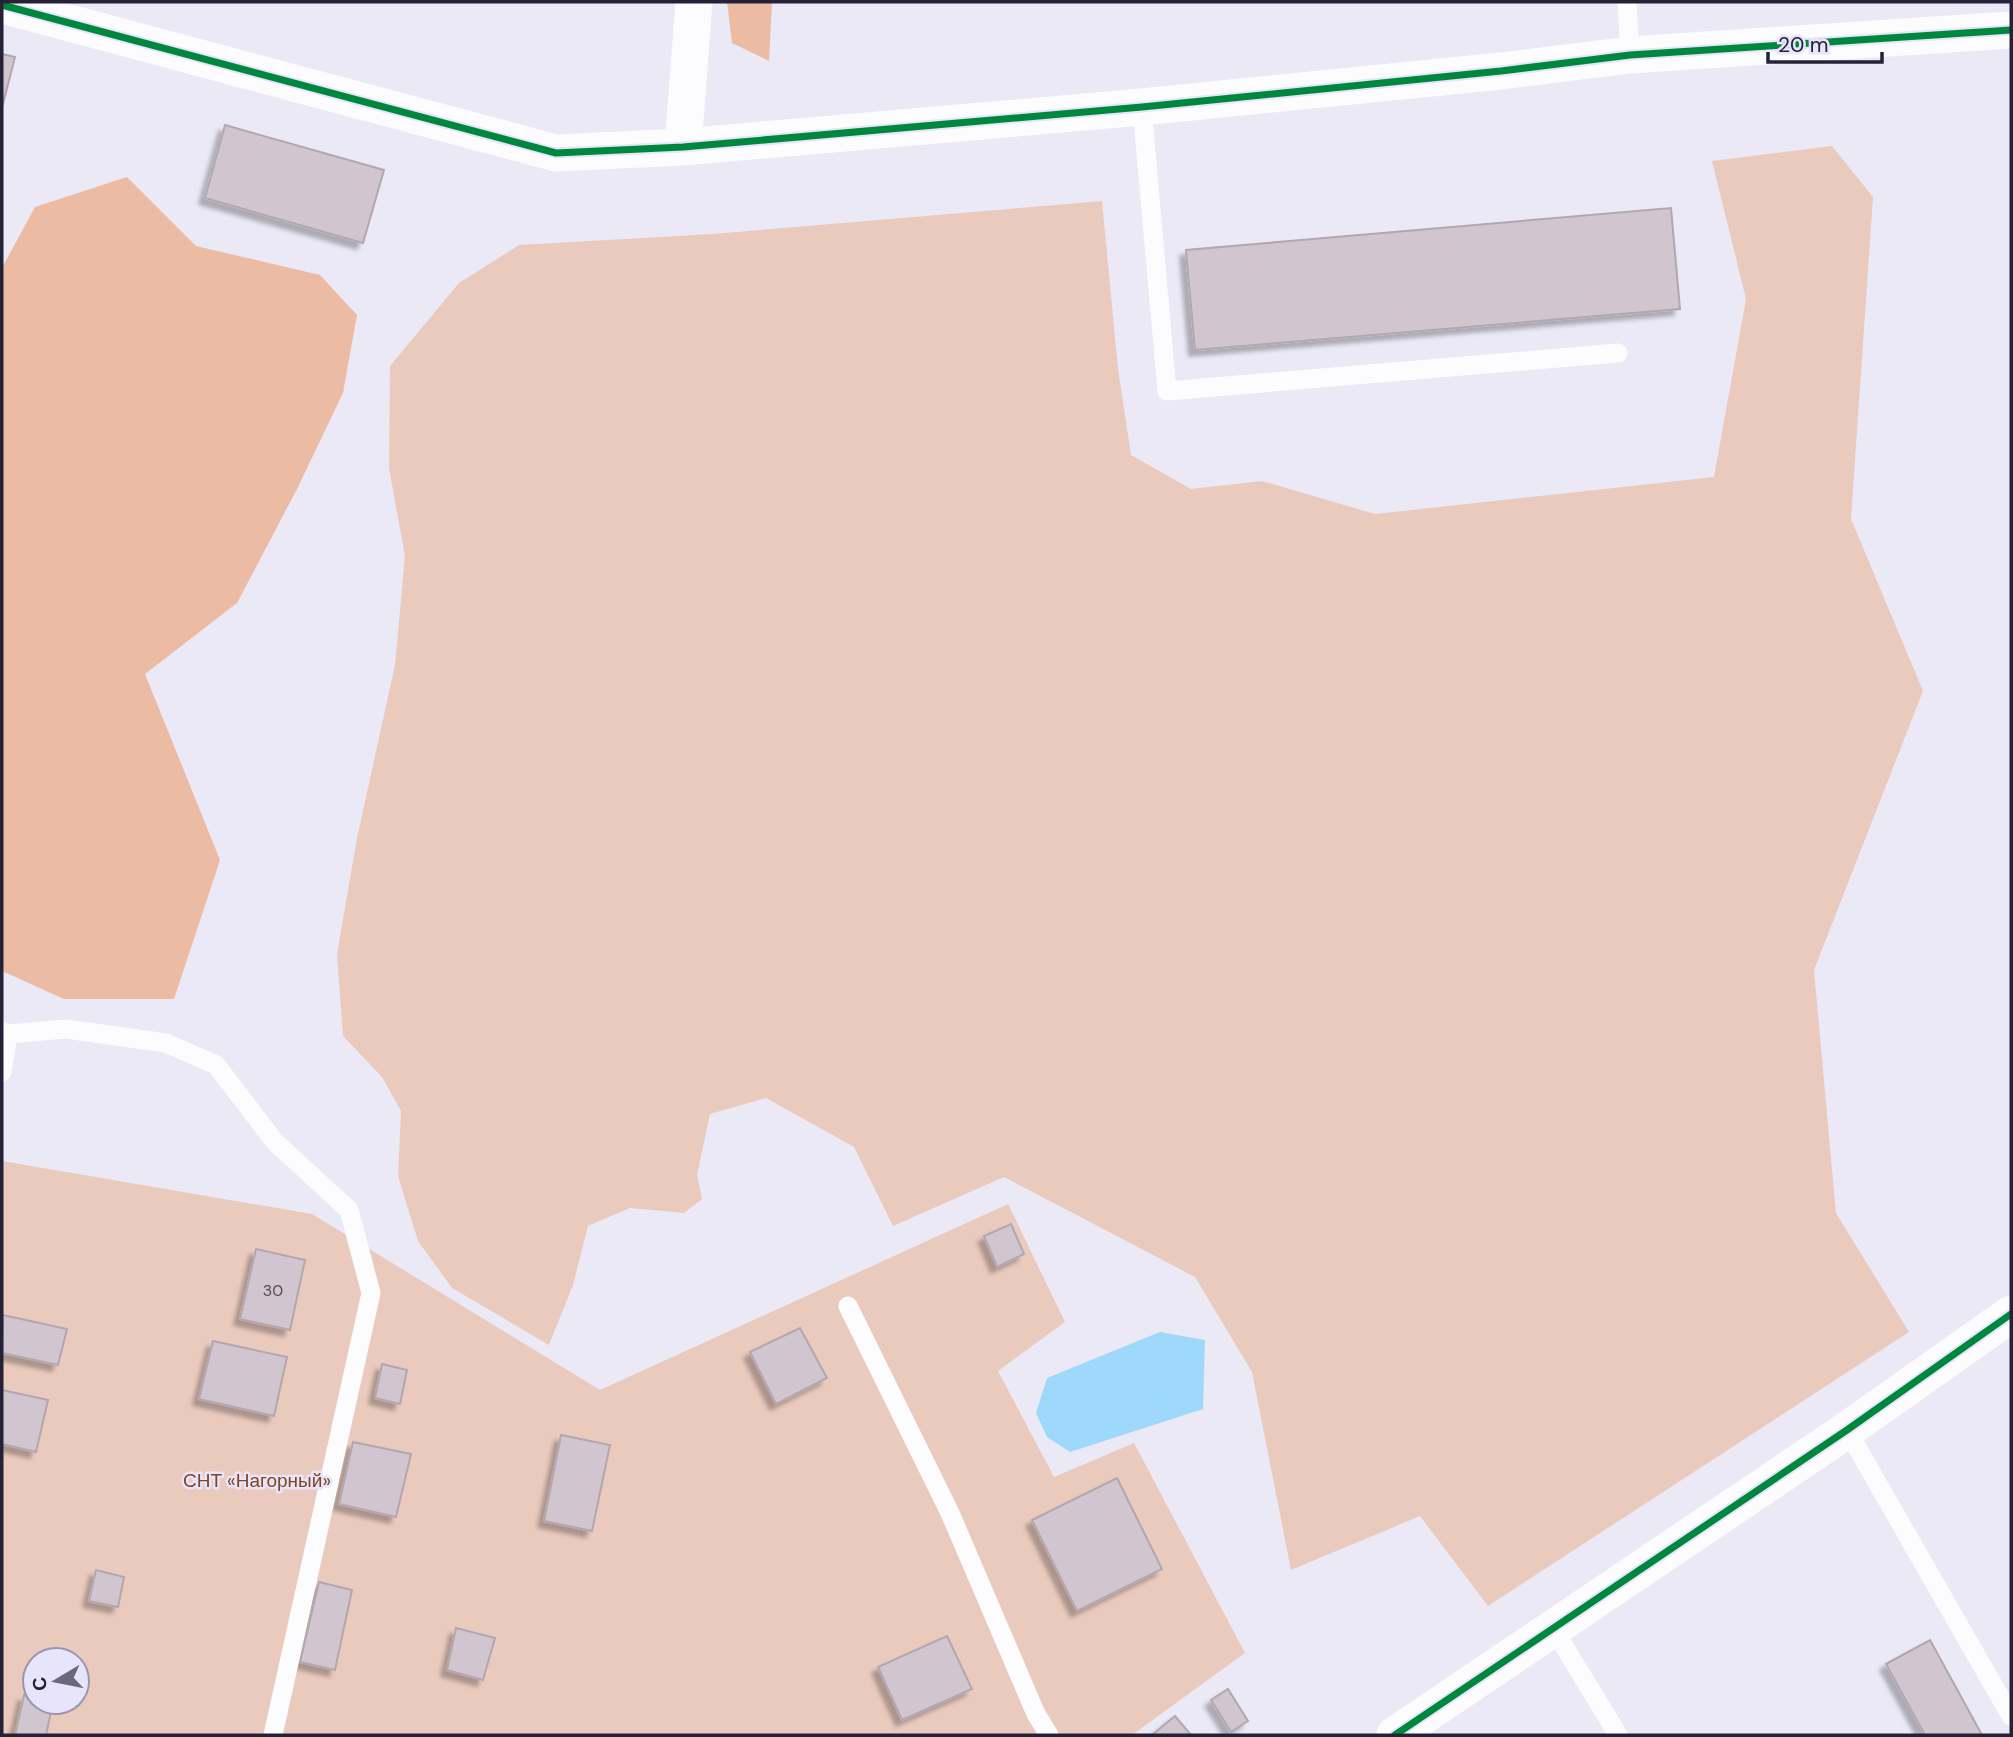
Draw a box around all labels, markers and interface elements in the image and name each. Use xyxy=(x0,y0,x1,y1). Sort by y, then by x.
scale bar xyxy=(1768,21,1882,65)
text: 20 m xyxy=(1778,31,1829,59)
house number: 30 xyxy=(263,1280,283,1301)
park label: СНТ «Нагорный» xyxy=(183,1468,331,1493)
north arrow xyxy=(21,1646,91,1716)
text: С xyxy=(26,1675,53,1693)

